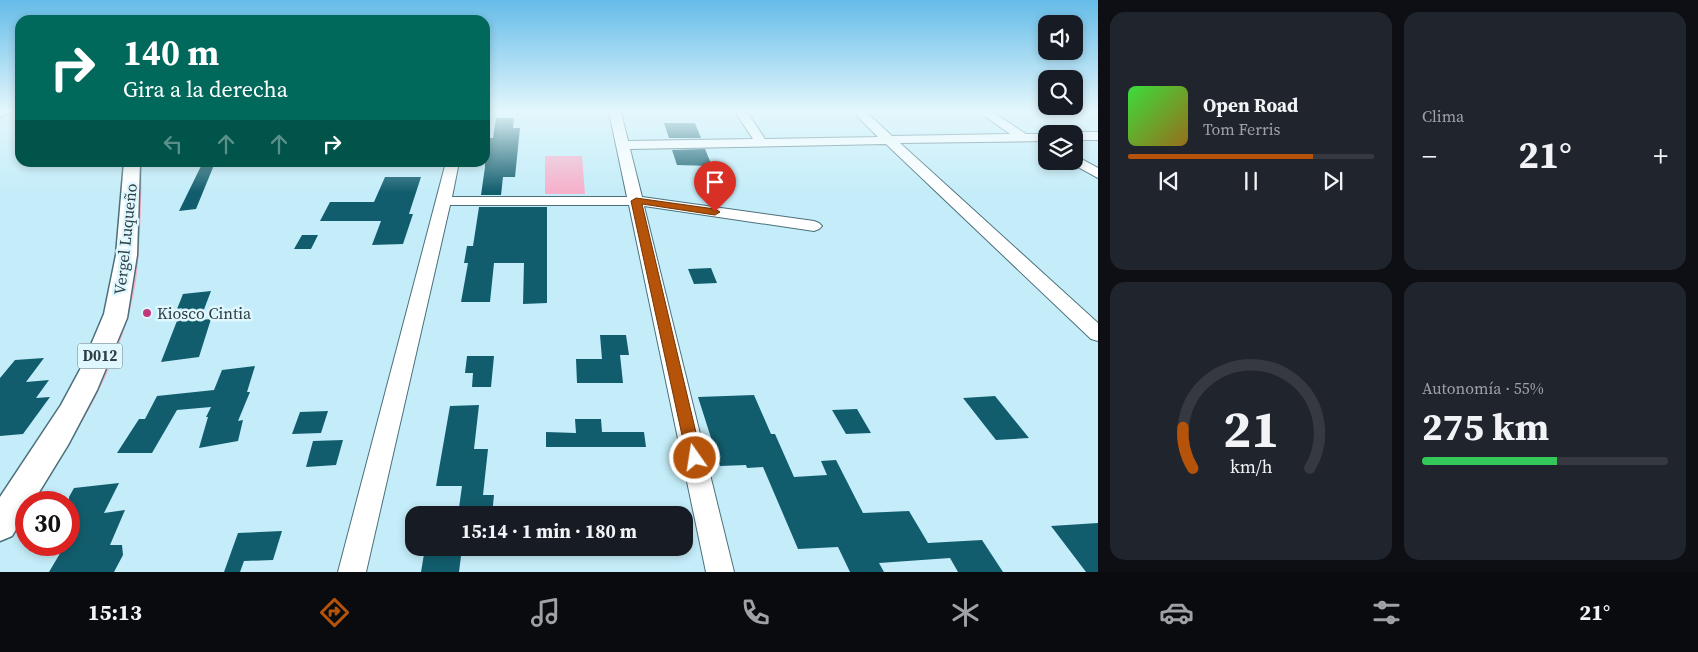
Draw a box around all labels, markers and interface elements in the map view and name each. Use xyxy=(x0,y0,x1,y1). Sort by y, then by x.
map controls xyxy=(1038,15,1083,170)
button: sound xyxy=(1038,15,1083,60)
text: 140 m xyxy=(123,29,219,77)
icon: right xyxy=(40,35,105,100)
button: search xyxy=(1038,70,1083,115)
text: Gira a la derecha xyxy=(123,74,288,104)
text: Open Road xyxy=(1203,92,1298,118)
text: Clima xyxy=(1422,105,1464,127)
text: Tom Ferris xyxy=(1203,118,1281,140)
button: layers xyxy=(1038,125,1083,170)
text: 21° xyxy=(1518,129,1572,181)
icon: left xyxy=(159,130,187,158)
icon: ahead xyxy=(212,130,240,158)
icon: ahead xyxy=(265,130,293,158)
icon: right xyxy=(318,130,346,158)
text: − xyxy=(1422,137,1437,175)
text: + xyxy=(1653,137,1668,175)
pin xyxy=(694,161,736,212)
icon: previous xyxy=(1155,167,1183,195)
icon: pause xyxy=(1237,167,1265,195)
icon: next xyxy=(1319,167,1347,195)
icon: arrive xyxy=(701,168,729,196)
street label: Vergel Luqueño xyxy=(108,182,142,296)
place label: Kiosco Cintia xyxy=(157,302,252,324)
marker: Kiosco Cintia xyxy=(141,307,153,319)
road number: D012 xyxy=(78,344,122,368)
text: Autonomía · 55% xyxy=(1422,377,1544,399)
text: 21 xyxy=(1223,393,1279,464)
text: 275 km xyxy=(1422,401,1549,453)
position arrow xyxy=(668,431,720,483)
text: km/h xyxy=(1230,454,1273,479)
speed limit sign: 30 xyxy=(15,491,80,556)
text: 15:14 · 1 min · 180 m xyxy=(461,518,637,544)
icon: directions xyxy=(317,595,352,630)
icon: music xyxy=(528,595,563,630)
icon: phone xyxy=(738,595,773,630)
icon: climate xyxy=(948,595,983,630)
icon: car xyxy=(1159,595,1194,630)
icon: filters xyxy=(1369,595,1404,630)
text: 15:13 xyxy=(88,597,142,627)
text: 21° xyxy=(1579,597,1610,627)

